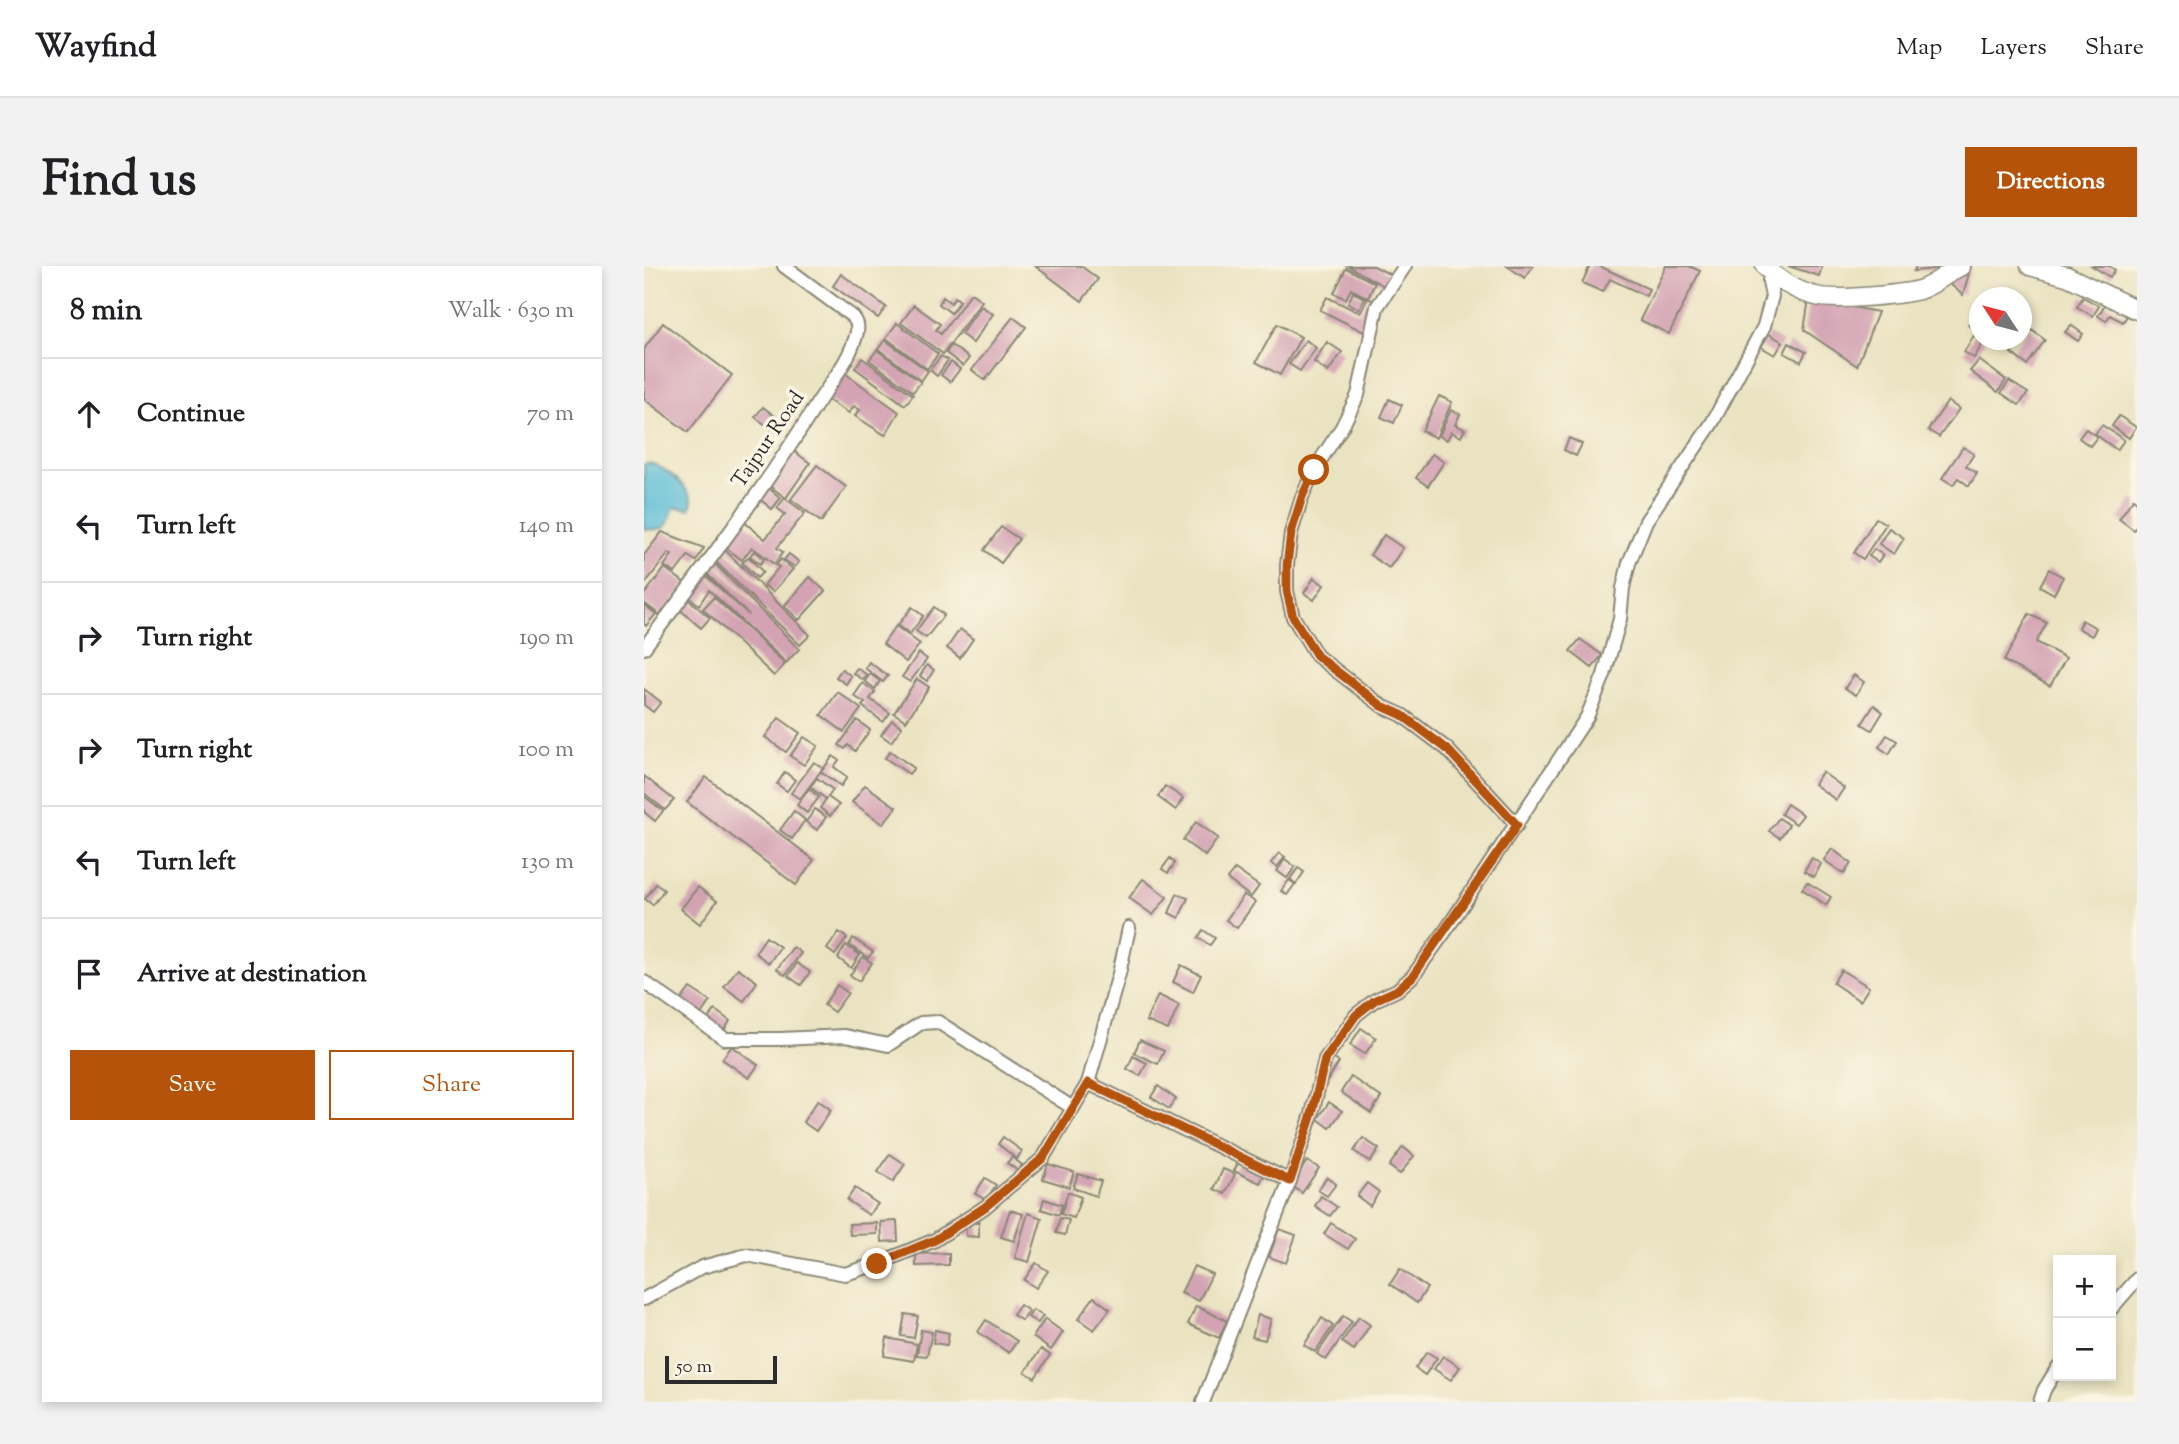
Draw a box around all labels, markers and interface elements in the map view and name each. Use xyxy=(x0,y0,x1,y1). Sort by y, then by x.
text: Wayfind xyxy=(35,24,157,72)
text: Map xyxy=(1896,31,1942,65)
text: Layers xyxy=(1980,31,2047,65)
text: Share xyxy=(2085,31,2144,65)
text: Find us xyxy=(42,147,196,217)
button: Directions xyxy=(1965,147,2137,217)
north arrow xyxy=(1969,287,2032,350)
text: 8 min xyxy=(70,290,142,333)
text: Walk · 630 m xyxy=(448,295,574,328)
street label: Tajpur Road xyxy=(725,385,813,495)
icon: ahead xyxy=(70,395,108,433)
text: Continue xyxy=(137,396,245,433)
text: 70 m xyxy=(527,398,574,431)
route start xyxy=(1298,454,1329,485)
icon: left xyxy=(70,507,108,545)
text: Turn left xyxy=(137,508,236,545)
text: 140 m xyxy=(519,510,574,543)
icon: right xyxy=(70,619,108,657)
text: Turn right xyxy=(137,620,252,657)
text: 190 m xyxy=(519,622,574,655)
icon: right xyxy=(70,731,108,769)
text: Turn right xyxy=(137,732,252,769)
text: 100 m xyxy=(518,734,574,767)
icon: left xyxy=(70,843,108,881)
text: Turn left xyxy=(137,844,236,881)
text: 130 m xyxy=(521,846,574,879)
icon: arrive xyxy=(70,955,108,993)
text: Arrive at destination xyxy=(137,956,367,993)
button: Save xyxy=(70,1050,315,1120)
button: Share xyxy=(329,1050,574,1120)
route end xyxy=(861,1248,892,1279)
map controls xyxy=(2053,1255,2116,1381)
button: + xyxy=(2053,1255,2116,1318)
button: − xyxy=(2053,1318,2116,1381)
scale bar xyxy=(665,1353,777,1385)
text: 50 m xyxy=(676,1354,712,1381)

